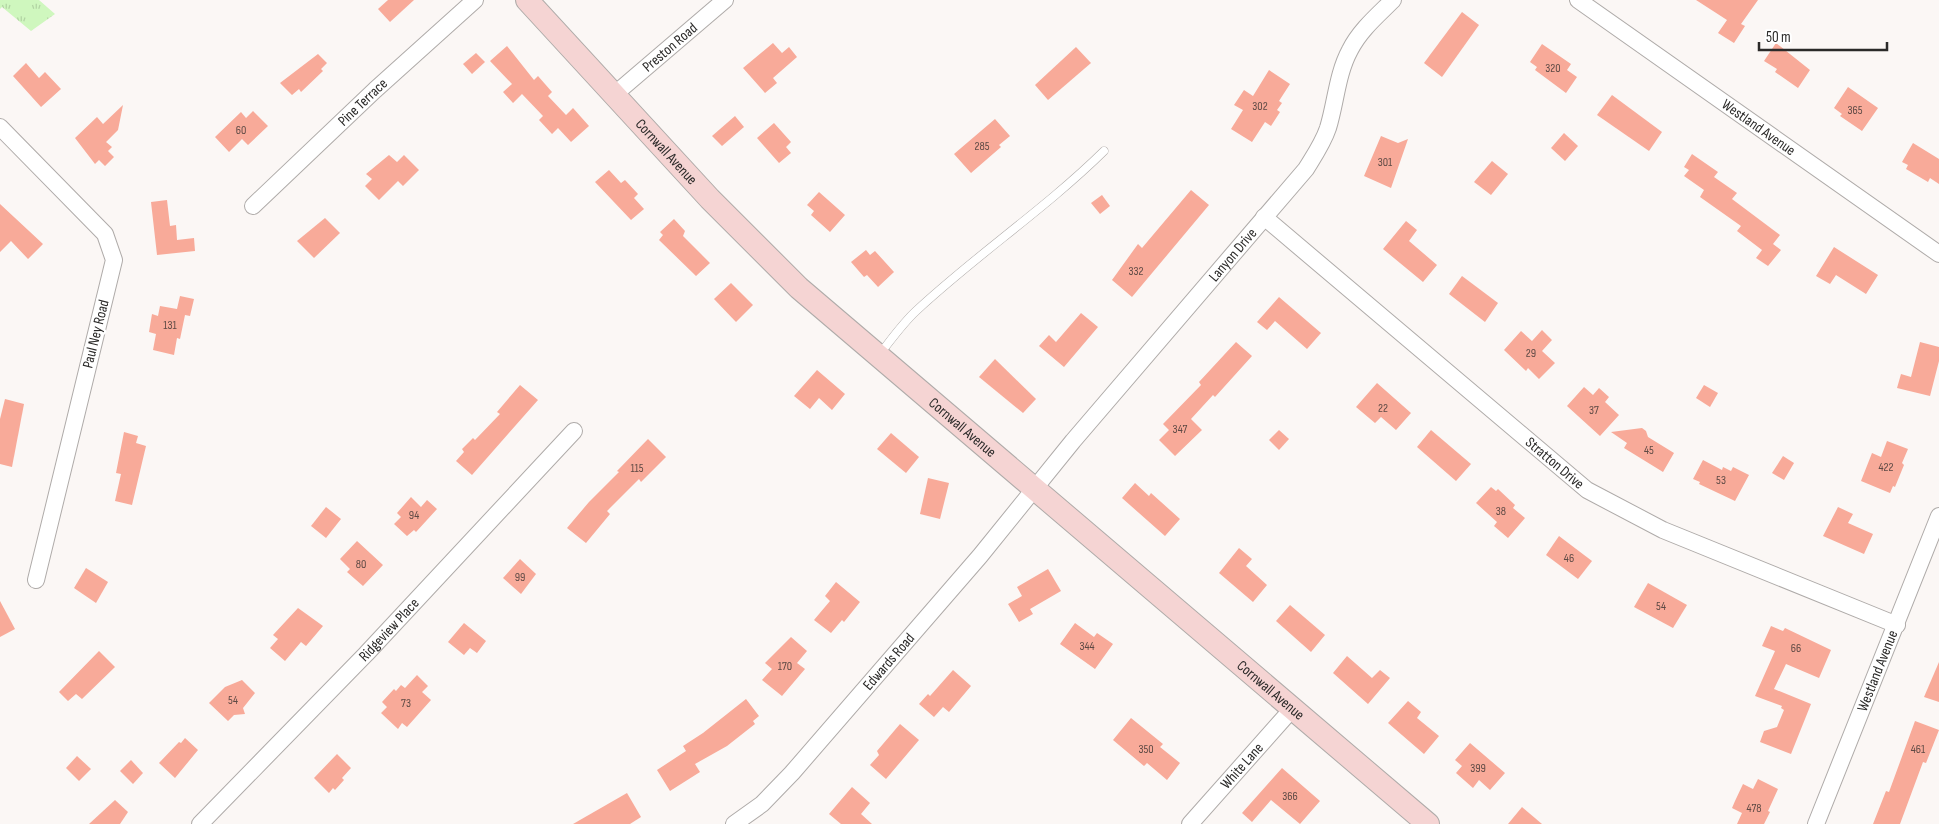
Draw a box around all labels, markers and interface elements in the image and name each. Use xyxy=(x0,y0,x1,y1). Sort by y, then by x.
street label: Preston Road xyxy=(638,18,701,76)
scale bar xyxy=(1759,20,1886,52)
text: 50 m xyxy=(1766,28,1791,47)
house number: 320 xyxy=(1545,61,1561,76)
street label: Pine Terrace xyxy=(334,74,391,130)
street label: Westland Avenue xyxy=(1718,95,1799,160)
house number: 302 xyxy=(1252,99,1268,114)
house number: 365 xyxy=(1847,103,1863,118)
street label: Cornwall Avenue xyxy=(631,115,701,189)
house number: 60 xyxy=(236,123,246,138)
house number: 285 xyxy=(974,139,990,154)
house number: 301 xyxy=(1378,155,1393,170)
street label: Lanyon Drive xyxy=(1204,224,1261,285)
house number: 332 xyxy=(1128,264,1144,279)
street label: Paul Ney Road xyxy=(78,298,114,370)
house number: 131 xyxy=(163,318,178,333)
house number: 29 xyxy=(1526,346,1536,361)
street label: Cornwall Avenue xyxy=(925,393,1000,461)
house number: 22 xyxy=(1378,401,1388,416)
house number: 37 xyxy=(1589,403,1599,418)
house number: 347 xyxy=(1173,422,1188,437)
street label: Stratton Drive xyxy=(1522,433,1588,493)
house number: 45 xyxy=(1644,443,1654,458)
house number: 422 xyxy=(1879,460,1894,475)
house number: 115 xyxy=(630,461,644,476)
house number: 53 xyxy=(1716,473,1726,488)
house number: 38 xyxy=(1496,504,1506,519)
house number: 94 xyxy=(409,508,419,523)
house number: 46 xyxy=(1564,551,1574,566)
house number: 80 xyxy=(356,557,366,572)
house number: 99 xyxy=(515,570,525,585)
street label: Ridgeview Place xyxy=(355,594,423,665)
house number: 54 xyxy=(1656,599,1666,614)
street label: Westland Avenue xyxy=(1852,627,1902,714)
street label: Edwards Road xyxy=(859,629,918,694)
house number: 344 xyxy=(1079,639,1095,654)
house number: 66 xyxy=(1791,641,1801,656)
street label: Cornwall Avenue xyxy=(1233,656,1308,724)
house number: 170 xyxy=(778,659,792,674)
house number: 54 xyxy=(228,693,238,708)
house number: 73 xyxy=(401,696,411,711)
street label: White Lane xyxy=(1216,739,1267,793)
house number: 350 xyxy=(1138,742,1154,757)
house number: 461 xyxy=(1911,742,1926,757)
house number: 399 xyxy=(1470,761,1486,776)
house number: 366 xyxy=(1282,789,1298,804)
house number: 478 xyxy=(1747,801,1761,816)

